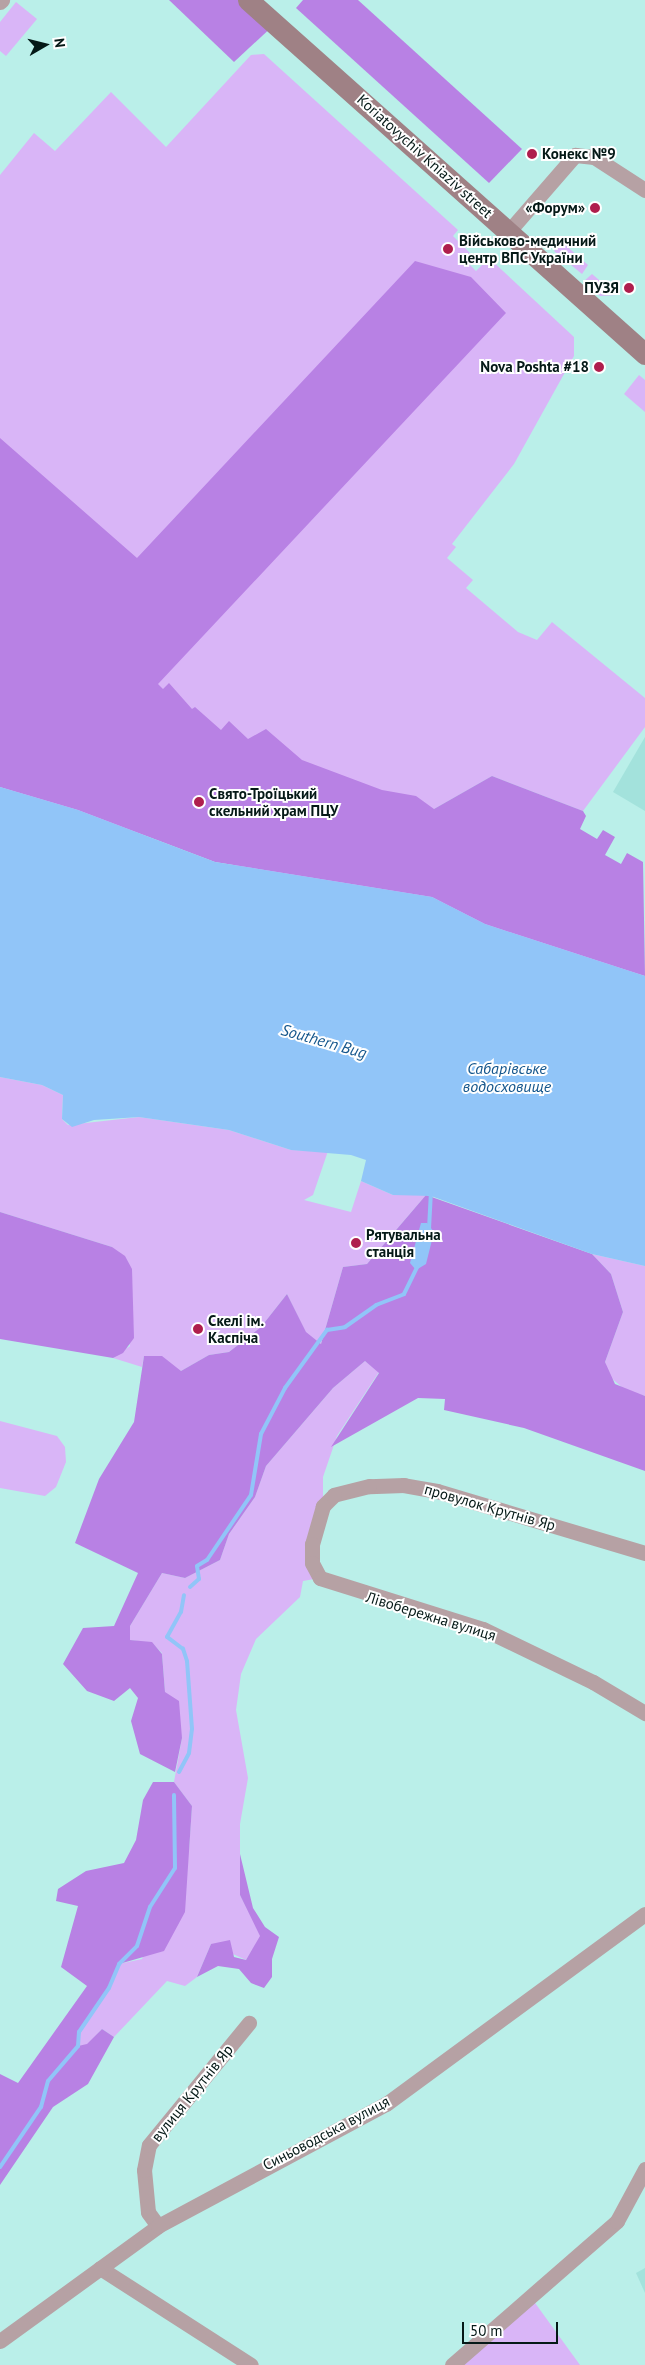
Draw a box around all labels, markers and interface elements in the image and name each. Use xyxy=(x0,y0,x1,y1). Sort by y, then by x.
north arrow xyxy=(20,20,70,70)
text: N xyxy=(50,37,69,49)
street label: Koriatovychiv Kniaziv street xyxy=(353,90,497,222)
place label: Конекс №9 xyxy=(542,145,616,163)
marker: Конекс №9 xyxy=(526,148,538,160)
place label: «Форум» xyxy=(525,199,585,217)
marker: «Форум» xyxy=(589,202,601,214)
place label: Військово-медичний центр ВПС України xyxy=(459,231,596,266)
marker: Військово-медичний центр ВПС України xyxy=(441,242,455,256)
place label: ПУЗЯ xyxy=(584,279,619,297)
marker: ПУЗЯ xyxy=(623,282,635,294)
place label: Nova Poshta #18 xyxy=(480,358,589,376)
marker: Nova Poshta #18 xyxy=(593,361,605,373)
place label: Свято-Троїцький скельний храм ПЦУ xyxy=(209,784,338,819)
marker: Свято-Троїцький скельний храм ПЦУ xyxy=(193,796,205,808)
water label: Southern Bug xyxy=(279,1020,369,1062)
water label: Сабарівське водосховище xyxy=(463,1058,551,1096)
place label: Рятувальна станція xyxy=(366,1225,441,1260)
marker: Рятувальна станція xyxy=(350,1237,362,1249)
place label: Скелі ім. Каспіча xyxy=(208,1311,264,1346)
marker: Скелі ім. Каспіча xyxy=(192,1323,204,1335)
street label: провулок Крутнів Яр xyxy=(422,1480,558,1534)
street label: Лівобережна вулиця xyxy=(364,1588,498,1644)
street label: вулиця Крутнів Яр xyxy=(147,2041,237,2145)
street label: Синьоводська вулиця xyxy=(260,2092,392,2174)
scale bar xyxy=(465,2312,561,2344)
text: 50 m xyxy=(470,2321,503,2340)

